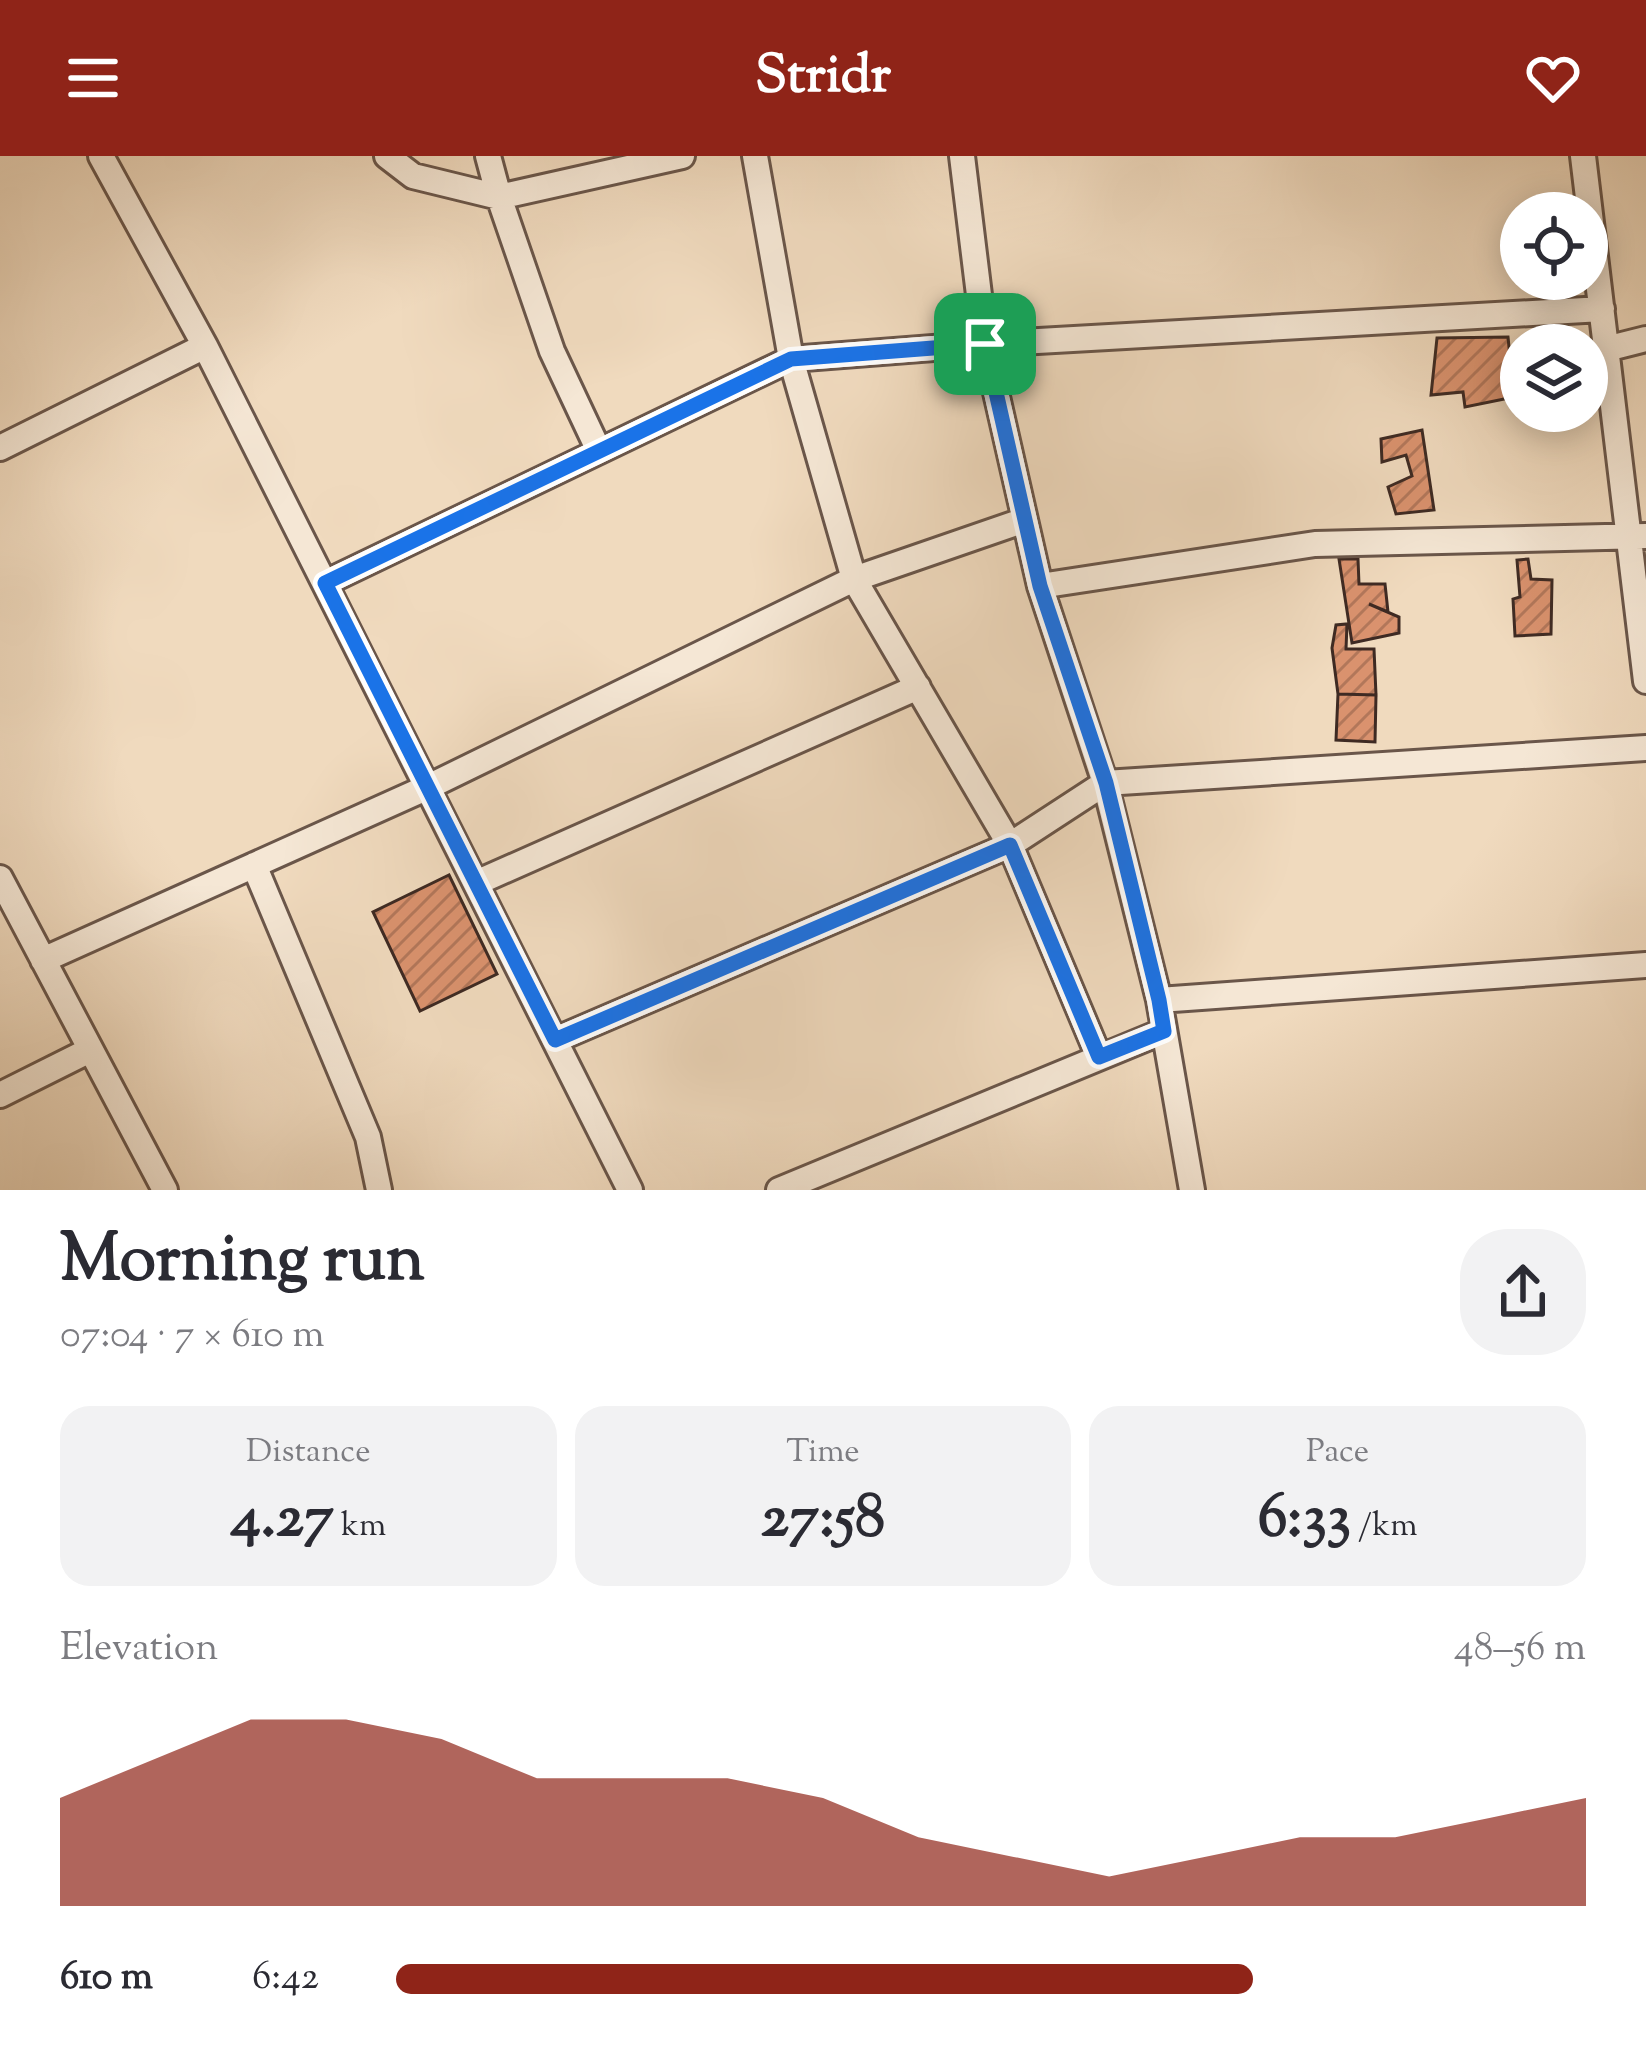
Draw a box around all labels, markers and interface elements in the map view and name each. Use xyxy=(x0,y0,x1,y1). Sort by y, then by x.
text: Stridr xyxy=(755,39,891,117)
icon: menu xyxy=(60,45,126,111)
icon: heart xyxy=(1520,45,1586,111)
map controls xyxy=(1500,192,1608,432)
button: locate xyxy=(1500,192,1608,300)
pin xyxy=(934,293,1036,395)
icon: arrive xyxy=(952,311,1018,377)
button: layers xyxy=(1500,324,1608,432)
text: Morning run xyxy=(60,1216,425,1311)
button: share xyxy=(1460,1229,1586,1355)
text: 07:04 · 7 × 610 m xyxy=(60,1309,325,1365)
text: Distance xyxy=(246,1429,371,1477)
text: Time xyxy=(786,1429,860,1477)
text: Pace xyxy=(1306,1429,1369,1477)
text: 4.27 xyxy=(230,1477,334,1564)
text: 27:58 xyxy=(761,1477,885,1564)
text: 6:33 xyxy=(1258,1477,1351,1564)
text: km xyxy=(334,1503,386,1551)
text: /km xyxy=(1351,1503,1418,1551)
text: Elevation xyxy=(60,1622,218,1678)
text: 48–56 m xyxy=(1454,1622,1586,1678)
text: 610 m xyxy=(60,1951,153,2007)
text: 6:42 xyxy=(252,1951,319,2007)

